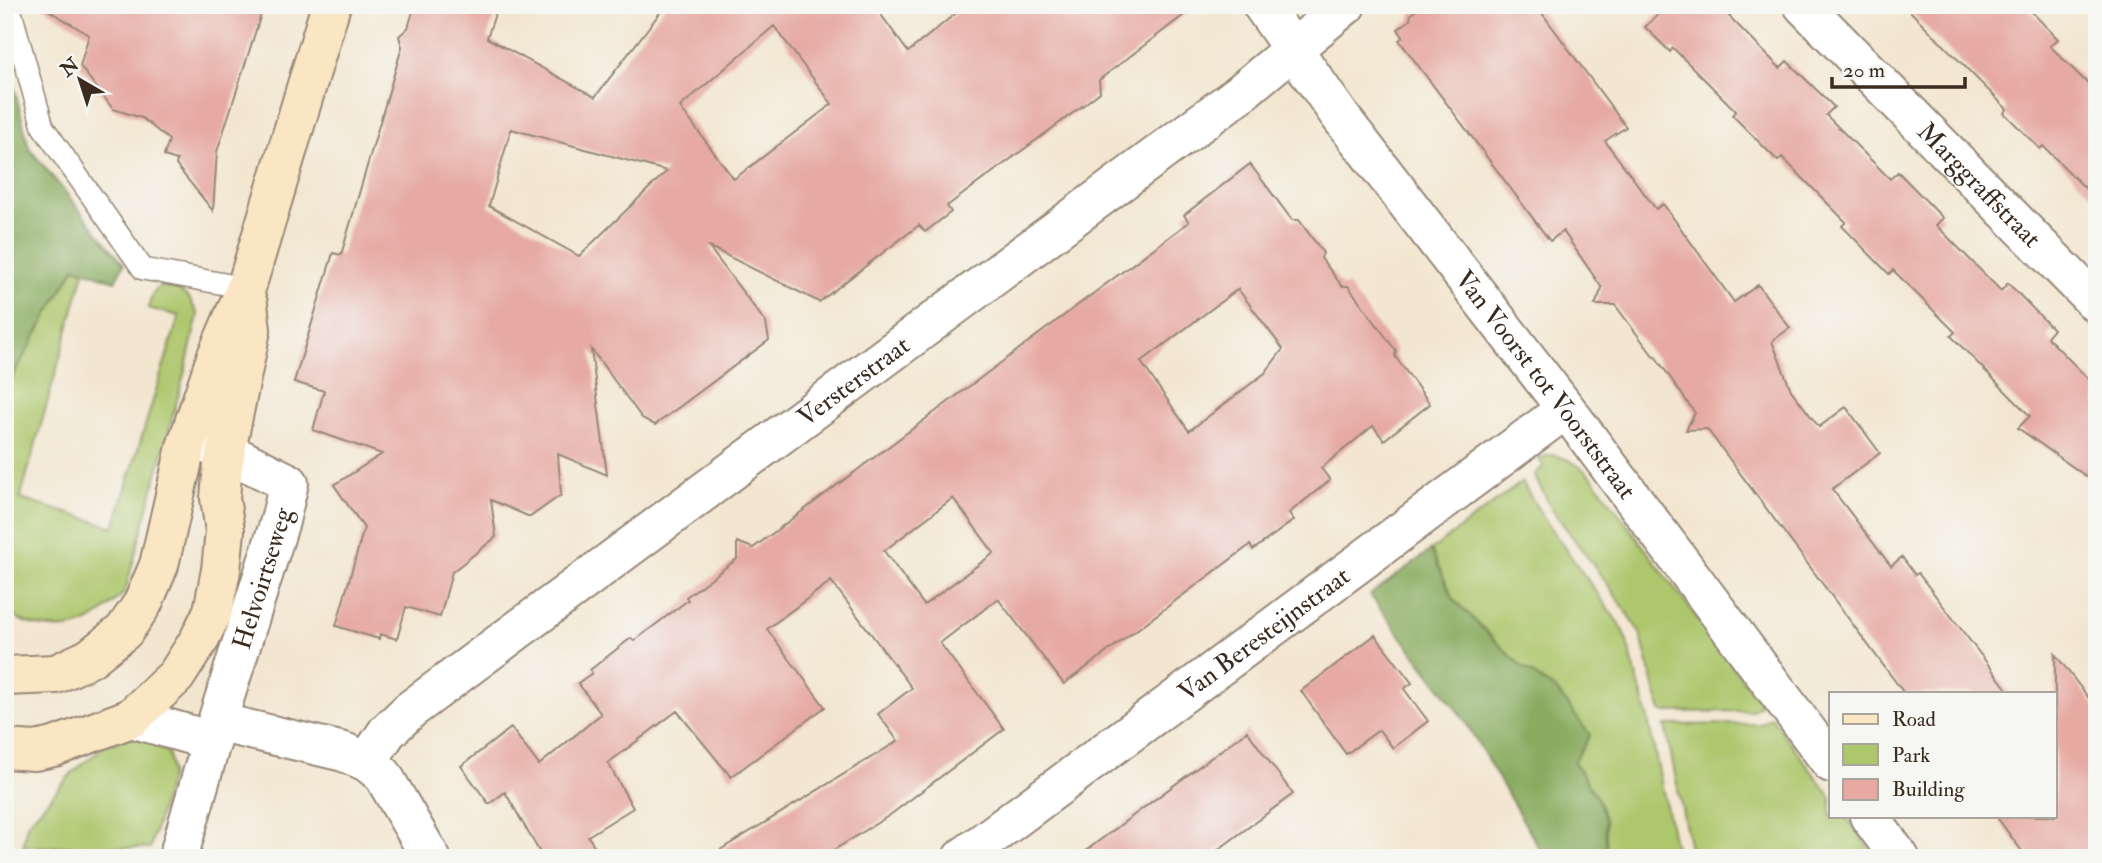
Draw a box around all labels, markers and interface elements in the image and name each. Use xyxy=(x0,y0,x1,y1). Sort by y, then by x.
north arrow xyxy=(46,46,116,116)
scale bar xyxy=(1832,46,1966,90)
text: N xyxy=(55,52,85,83)
text: 20 m xyxy=(1843,57,1885,84)
street label: Marggraffstraat xyxy=(1910,116,2048,255)
street label: Van Voorst tot Voorststraat xyxy=(1448,264,1643,506)
street label: Versterstraat xyxy=(791,330,916,434)
street label: Helvoirtseweg xyxy=(226,504,300,653)
street label: Van Beresteijnstraat xyxy=(1172,560,1356,709)
legend xyxy=(1829,692,2056,818)
text: Road xyxy=(1892,706,1937,733)
text: Park xyxy=(1892,742,1930,769)
text: Building xyxy=(1892,776,1965,803)

